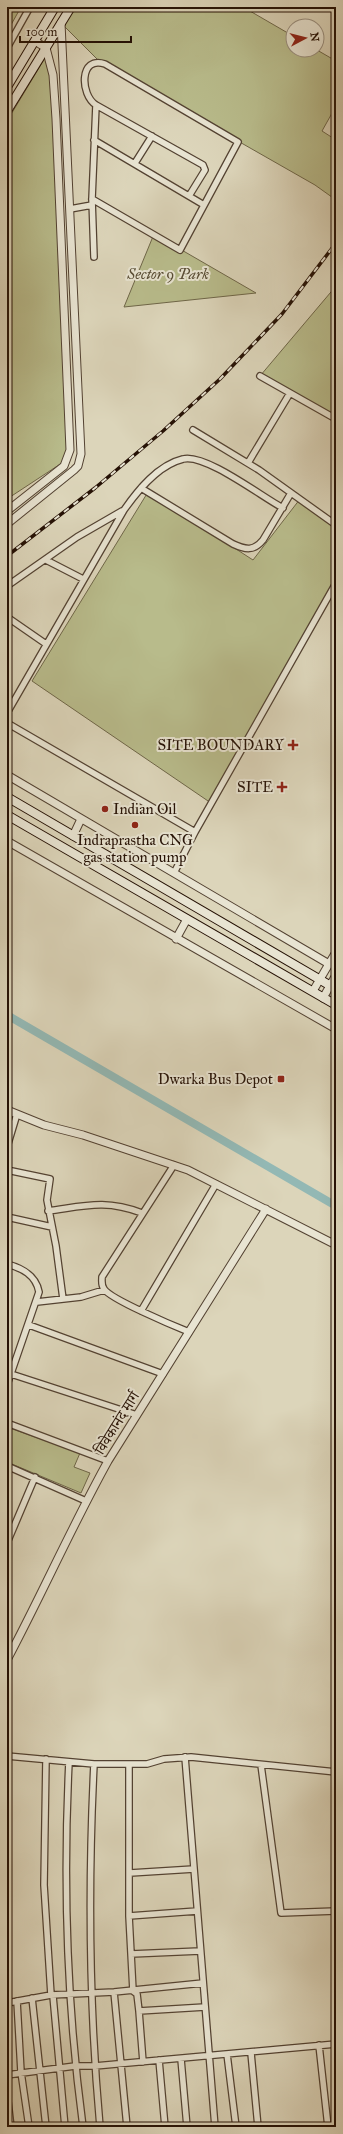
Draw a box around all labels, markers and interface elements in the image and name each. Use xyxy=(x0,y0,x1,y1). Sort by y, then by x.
scale bar xyxy=(20,18,131,44)
north arrow xyxy=(285,18,325,58)
text: 100 m xyxy=(26,25,57,39)
text: N xyxy=(307,31,322,43)
park label: Sector 9 Park xyxy=(126,265,209,283)
place label: SITE BOUNDARY xyxy=(157,736,284,754)
marker: SITE BOUNDARY xyxy=(287,739,299,751)
place label: SITE xyxy=(237,778,273,796)
marker: SITE xyxy=(276,781,288,793)
place label: Indian Oil xyxy=(113,800,177,818)
marker: Indian Oil xyxy=(100,804,110,814)
marker: Indraprastha CNG gas station pump xyxy=(130,820,140,830)
place label: Indraprastha CNG gas station pump xyxy=(77,831,193,866)
place label: Dwarka Bus Depot xyxy=(158,1070,274,1088)
marker: Dwarka Bus Depot xyxy=(276,1074,286,1084)
street label: विवेकानंद मार्ग xyxy=(90,1387,144,1459)

